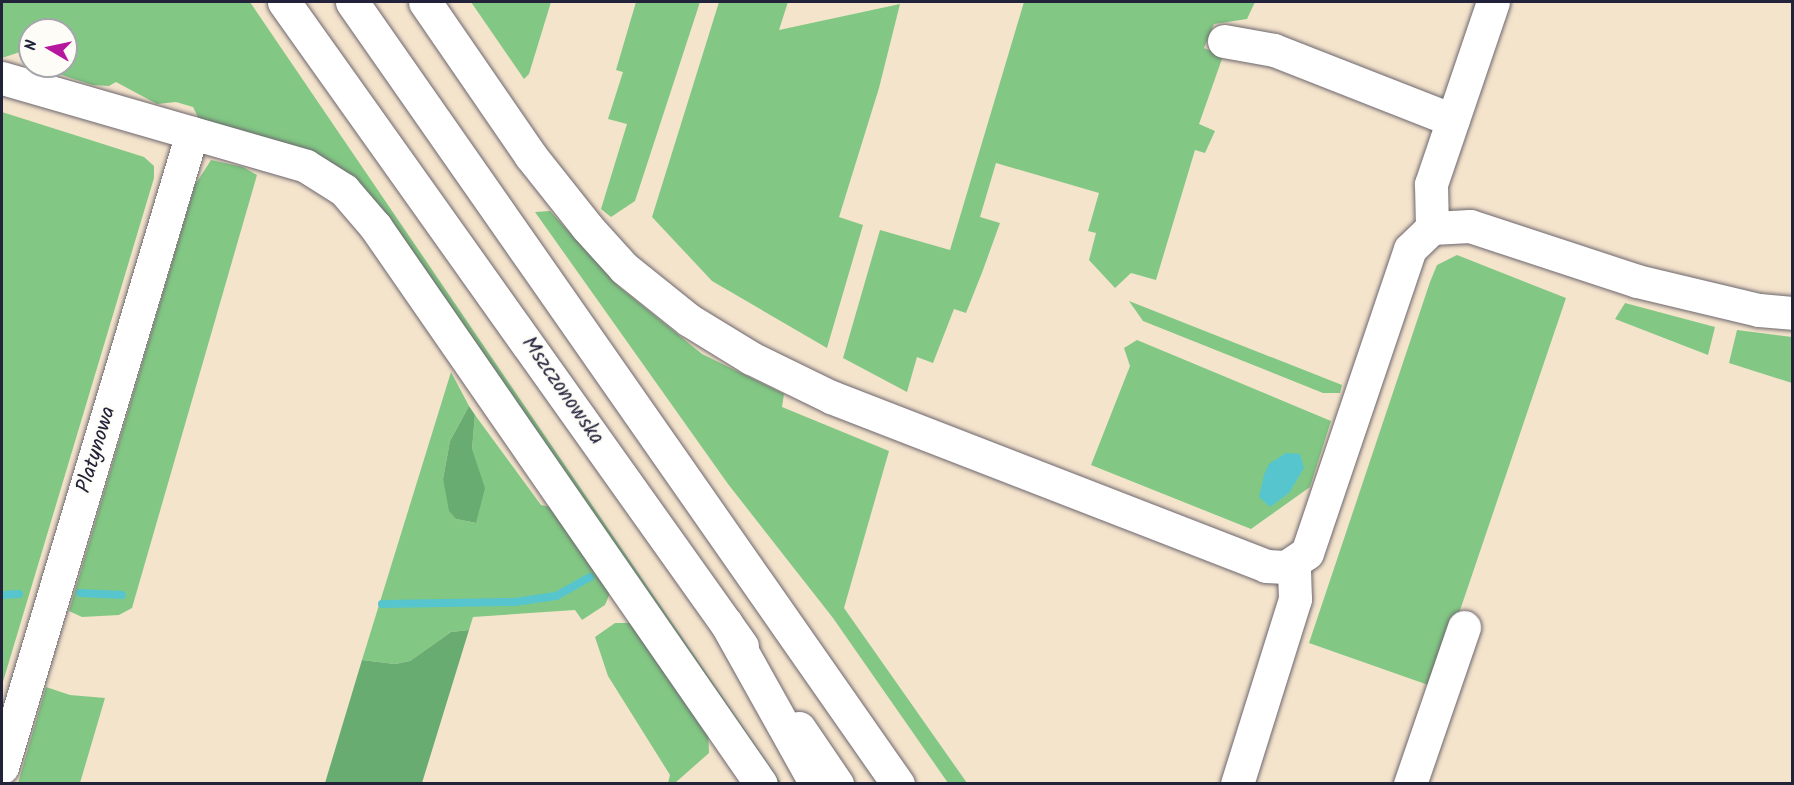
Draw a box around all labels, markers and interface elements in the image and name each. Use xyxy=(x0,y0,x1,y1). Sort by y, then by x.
north arrow xyxy=(18,18,78,78)
text: N xyxy=(19,38,45,52)
street label: Mszczonowska xyxy=(515,332,609,450)
street label: Platynowa xyxy=(72,404,122,496)

